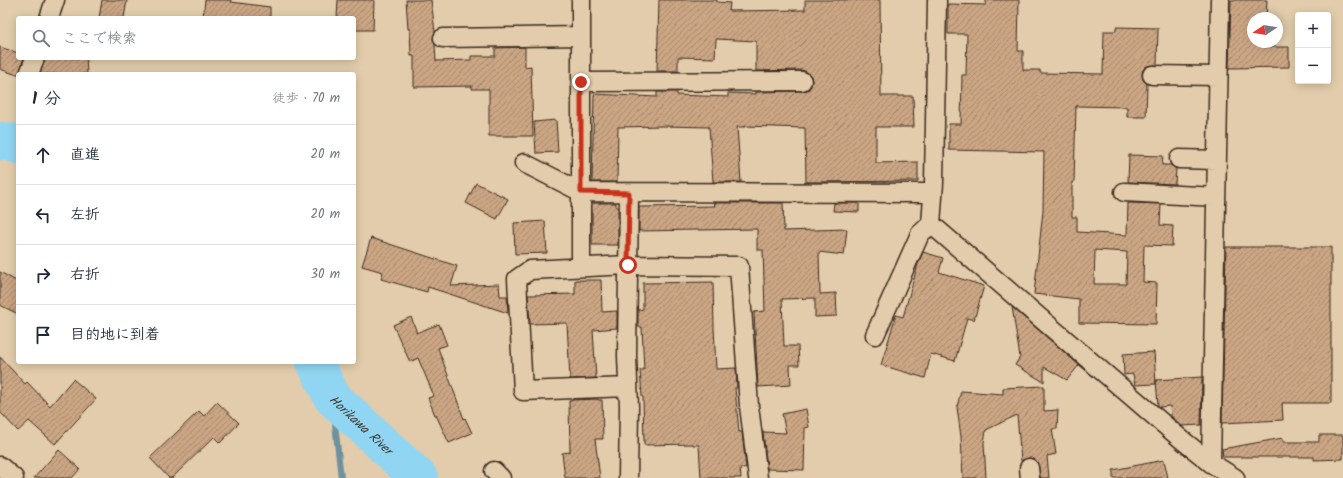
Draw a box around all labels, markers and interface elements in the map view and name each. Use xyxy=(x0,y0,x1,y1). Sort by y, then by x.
north arrow xyxy=(1247,12,1283,48)
map controls xyxy=(1295,12,1331,84)
button: + xyxy=(1295,12,1331,48)
search box xyxy=(16,16,356,60)
icon: search xyxy=(30,27,52,49)
text: ここで検索 xyxy=(62,27,137,51)
button: − xyxy=(1295,48,1331,84)
route end xyxy=(572,73,590,91)
text: 1 分 xyxy=(32,86,61,113)
text: 徒歩 · 70 m xyxy=(272,88,340,109)
text: 直進 xyxy=(70,143,100,167)
icon: ahead xyxy=(32,144,54,166)
text: 20 m xyxy=(310,144,340,165)
text: 左折 xyxy=(70,203,100,227)
icon: left xyxy=(32,204,54,226)
text: 20 m xyxy=(310,204,340,225)
route start xyxy=(619,256,637,274)
text: 右折 xyxy=(70,263,100,287)
icon: right xyxy=(32,264,54,286)
text: 30 m xyxy=(311,264,340,285)
text: 目的地に到着 xyxy=(70,323,160,347)
icon: arrive xyxy=(32,324,54,346)
water label: Horikawa River xyxy=(324,390,399,462)

